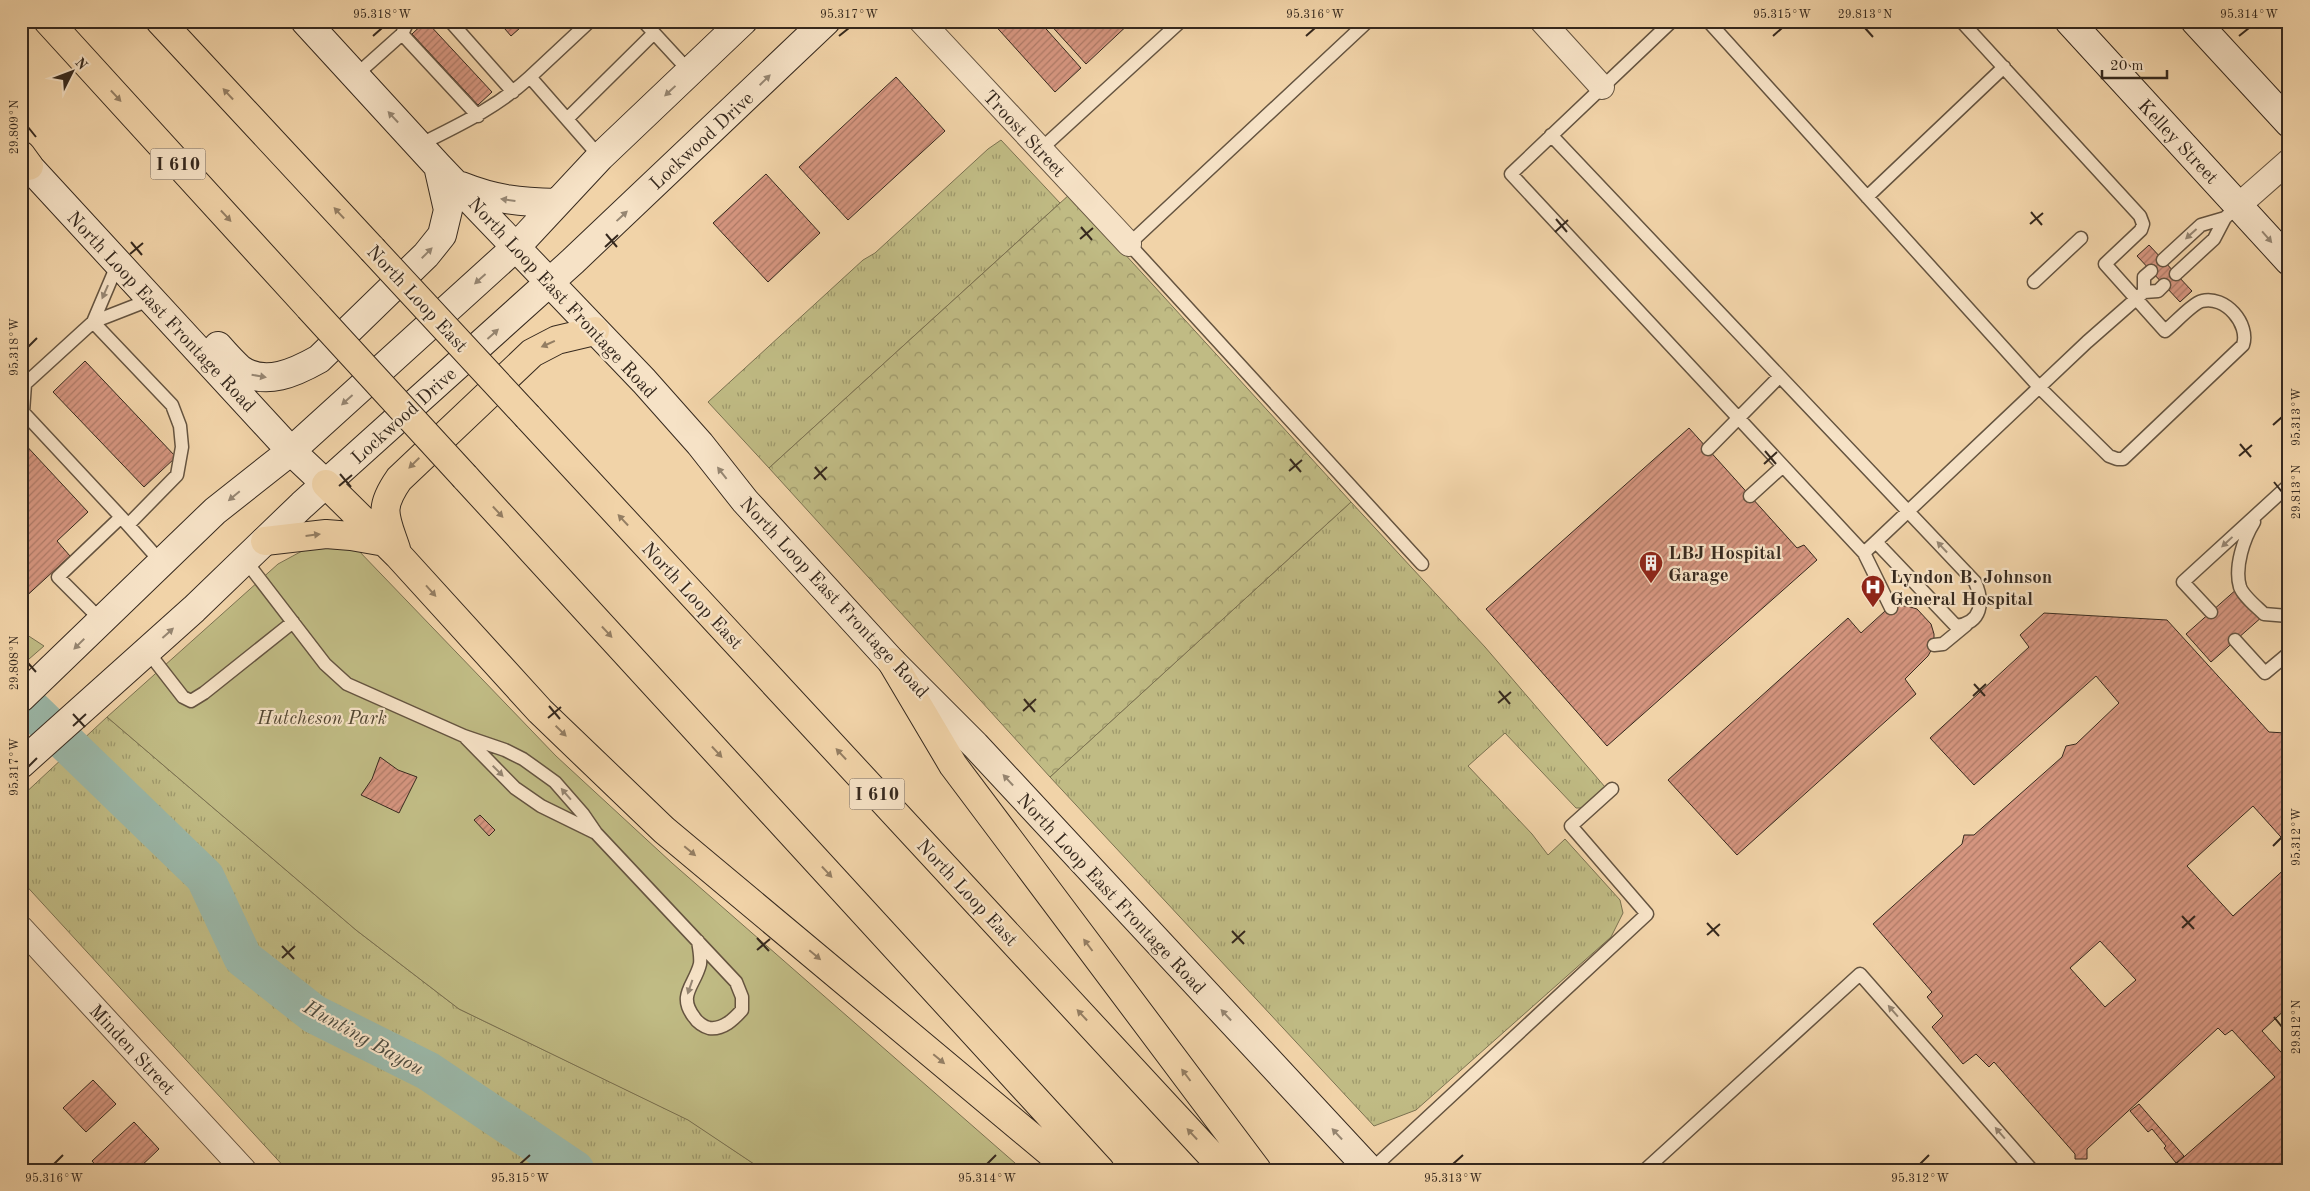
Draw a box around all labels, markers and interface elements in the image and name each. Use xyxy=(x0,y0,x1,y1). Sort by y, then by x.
text: 95.318°W xyxy=(353,8,411,21)
text: 95.317°W xyxy=(820,8,878,21)
text: 95.316°W xyxy=(1286,8,1344,21)
text: 95.315°W xyxy=(1753,8,1811,21)
text: 95.314°W xyxy=(2220,8,2278,21)
text: 29.813°N xyxy=(1838,9,1892,21)
north arrow xyxy=(48,48,98,98)
scale bar xyxy=(2102,48,2168,80)
text: N xyxy=(72,55,90,73)
text: 20 m xyxy=(2110,59,2144,74)
one-way arrow xyxy=(759,74,771,86)
one-way arrow xyxy=(664,85,676,97)
street label: Troost Street xyxy=(978,88,1068,182)
one-way arrow xyxy=(110,89,122,101)
one-way arrow xyxy=(222,89,234,101)
street label: Lockwood Drive xyxy=(647,89,758,194)
street label: Kelley Street xyxy=(2133,97,2221,189)
text: 29.809°N xyxy=(9,100,21,154)
one-way arrow xyxy=(387,111,399,123)
road number: I 610 xyxy=(150,148,206,180)
street label: North Loop East Frontage Road xyxy=(463,195,659,403)
one-way arrow xyxy=(500,196,516,204)
one-way arrow xyxy=(333,207,345,219)
street label: North Loop East Frontage Road xyxy=(62,209,258,417)
one-way arrow xyxy=(220,209,232,221)
one-way arrow xyxy=(615,210,627,222)
one-way arrow xyxy=(2186,228,2198,240)
one-way arrow xyxy=(2262,231,2273,244)
street label: North Loop East xyxy=(362,243,470,357)
one-way arrow xyxy=(421,247,433,259)
one-way arrow xyxy=(475,273,487,285)
one-way arrow xyxy=(101,285,109,299)
text: 95.318°W xyxy=(8,318,21,376)
one-way arrow xyxy=(486,328,498,340)
one-way arrow xyxy=(541,341,555,349)
street label: Lockwood Drive xyxy=(349,365,461,469)
one-way arrow xyxy=(252,372,268,380)
text: 95.313°W xyxy=(2290,388,2303,446)
one-way arrow xyxy=(342,394,354,406)
one-way arrow xyxy=(408,457,420,469)
text: 29.813°N xyxy=(2291,465,2303,519)
one-way arrow xyxy=(717,466,728,479)
one-way arrow xyxy=(228,490,241,501)
street label: North Loop East Frontage Road xyxy=(735,495,931,703)
one-way arrow xyxy=(492,506,504,518)
one-way arrow xyxy=(617,514,629,526)
one-way arrow xyxy=(306,531,322,539)
one-way arrow xyxy=(2221,536,2233,548)
street label: North Loop East xyxy=(637,540,745,654)
one-way arrow xyxy=(1936,541,1948,553)
place label: LBJ Hospital Garage xyxy=(1668,545,1782,586)
building icon: LBJ Hospital Garage xyxy=(1638,550,1664,584)
place label: Lyndon B. Johnson General Hospital xyxy=(1890,569,2052,610)
hospital icon: Lyndon B. Johnson General Hospital xyxy=(1860,574,1886,608)
one-way arrow xyxy=(425,584,437,596)
one-way arrow xyxy=(602,626,613,639)
one-way arrow xyxy=(161,627,173,639)
text: 29.808°N xyxy=(9,636,21,690)
one-way arrow xyxy=(73,638,85,650)
park label: Hutcheson Park xyxy=(256,710,387,729)
one-way arrow xyxy=(555,725,567,737)
text: 95.317°W xyxy=(8,738,21,796)
one-way arrow xyxy=(711,746,723,758)
one-way arrow xyxy=(835,749,847,761)
one-way arrow xyxy=(492,765,504,777)
one-way arrow xyxy=(1002,775,1014,787)
road number: I 610 xyxy=(850,779,904,810)
one-way arrow xyxy=(560,789,572,801)
street label: North Loop East Frontage Road xyxy=(1012,791,1208,999)
text: 95.312°W xyxy=(2290,808,2303,866)
street label: North Loop East xyxy=(912,837,1020,951)
one-way arrow xyxy=(683,846,696,857)
one-way arrow xyxy=(821,865,833,877)
one-way arrow xyxy=(1083,939,1094,952)
one-way arrow xyxy=(808,950,821,961)
one-way arrow xyxy=(686,980,694,995)
water label: Hunting Bayou xyxy=(299,997,426,1080)
text: 29.812°N xyxy=(2291,1000,2303,1054)
street label: Minden Street xyxy=(85,1002,178,1100)
one-way arrow xyxy=(1887,1005,1898,1018)
one-way arrow xyxy=(1076,1009,1088,1021)
one-way arrow xyxy=(1220,1009,1232,1021)
one-way arrow xyxy=(933,1054,946,1065)
one-way arrow xyxy=(1181,1068,1191,1082)
one-way arrow xyxy=(1186,1128,1198,1140)
one-way arrow xyxy=(1331,1128,1342,1140)
one-way arrow xyxy=(1994,1128,2006,1140)
text: 95.316°W xyxy=(25,1172,83,1185)
text: 95.315°W xyxy=(491,1172,549,1185)
text: 95.314°W xyxy=(958,1172,1016,1185)
text: 95.313°W xyxy=(1424,1172,1482,1185)
text: 95.312°W xyxy=(1891,1172,1949,1185)

